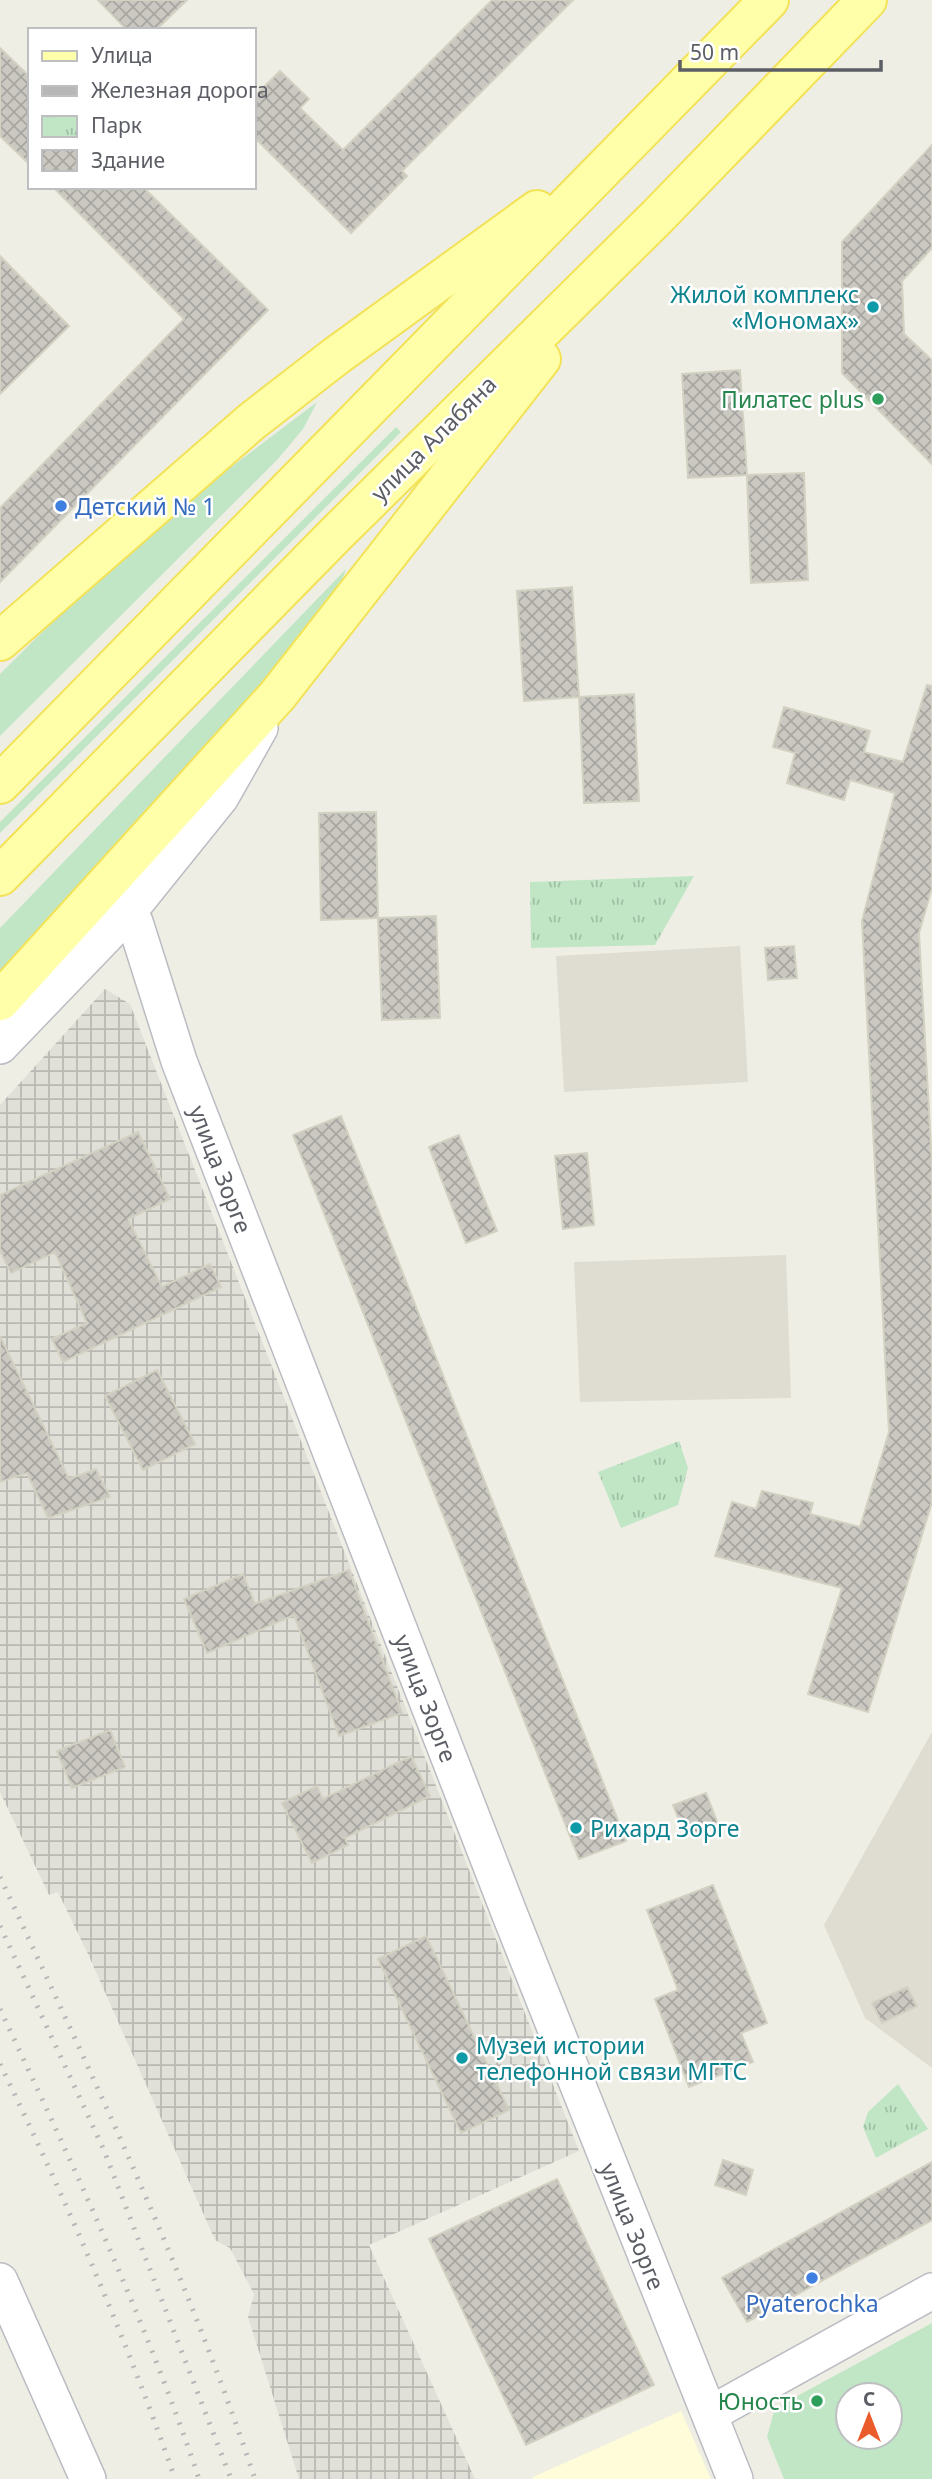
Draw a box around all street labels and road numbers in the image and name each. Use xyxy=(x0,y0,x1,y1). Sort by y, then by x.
street label: улица Алабяна xyxy=(363,368,503,508)
street label: улица Зорге xyxy=(182,1100,260,1238)
street label: улица Зорге xyxy=(387,1629,465,1767)
street label: улица Зорге xyxy=(593,2158,673,2294)

